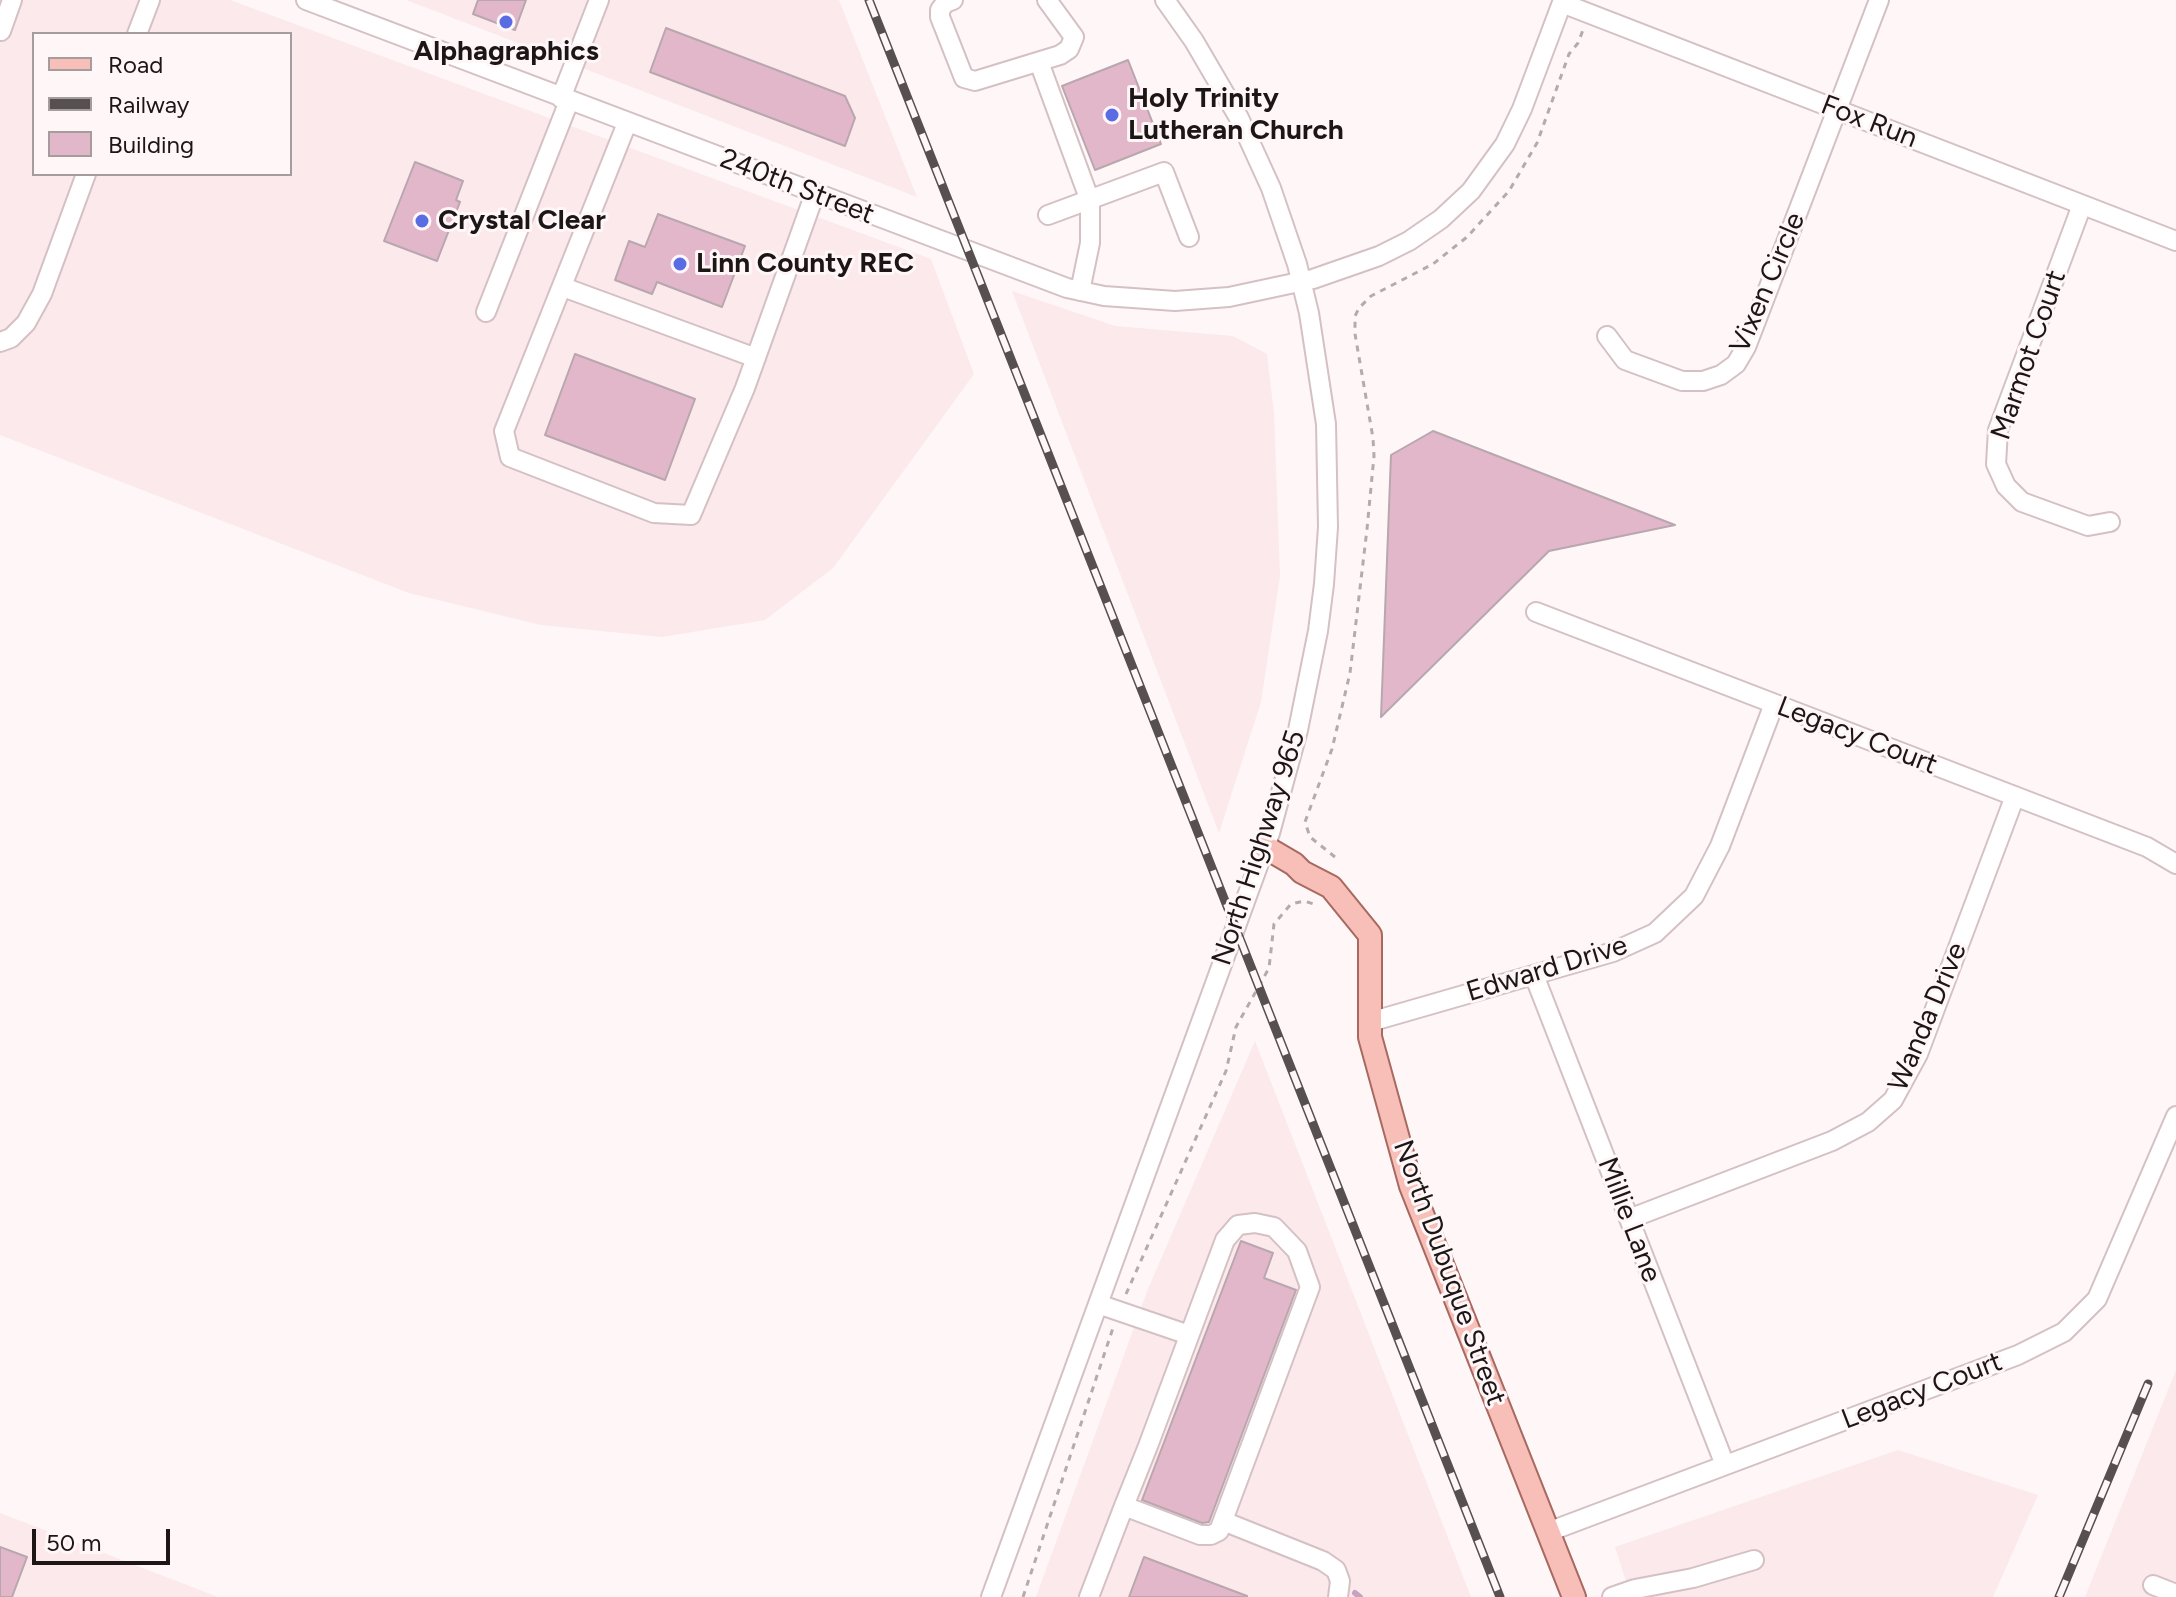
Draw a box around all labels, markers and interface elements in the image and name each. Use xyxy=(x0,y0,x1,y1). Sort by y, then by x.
marker: Alphagraphics xyxy=(497,13,515,31)
legend xyxy=(32,32,292,176)
place label: Alphagraphics xyxy=(413,35,599,69)
text: Road xyxy=(108,50,163,79)
place label: Holy Trinity Lutheran Church xyxy=(1128,82,1344,148)
street label: Fox Run xyxy=(1816,88,1922,156)
text: Railway xyxy=(108,90,189,119)
marker: Holy Trinity Lutheran Church xyxy=(1103,106,1121,124)
text: Building xyxy=(108,130,194,159)
street label: 240th Street xyxy=(715,142,879,232)
place label: Crystal Clear xyxy=(438,204,606,238)
street label: Vixen Circle xyxy=(1723,208,1813,358)
marker: Crystal Clear xyxy=(413,212,431,230)
place label: Linn County REC xyxy=(696,247,914,281)
marker: Linn County REC xyxy=(671,255,689,273)
street label: Marmot Court xyxy=(1984,266,2074,444)
street label: Legacy Court xyxy=(1772,690,1942,782)
street label: North Highway 965 xyxy=(1205,726,1313,970)
street label: Edward Drive xyxy=(1463,929,1631,1009)
street label: Wanda Drive xyxy=(1882,938,1974,1096)
street label: North Dubuque Street xyxy=(1385,1136,1513,1410)
street label: Millie Lane xyxy=(1590,1153,1668,1287)
street label: Legacy Court xyxy=(1837,1345,2007,1437)
scale bar xyxy=(36,1513,174,1563)
text: 50 m xyxy=(46,1528,102,1557)

